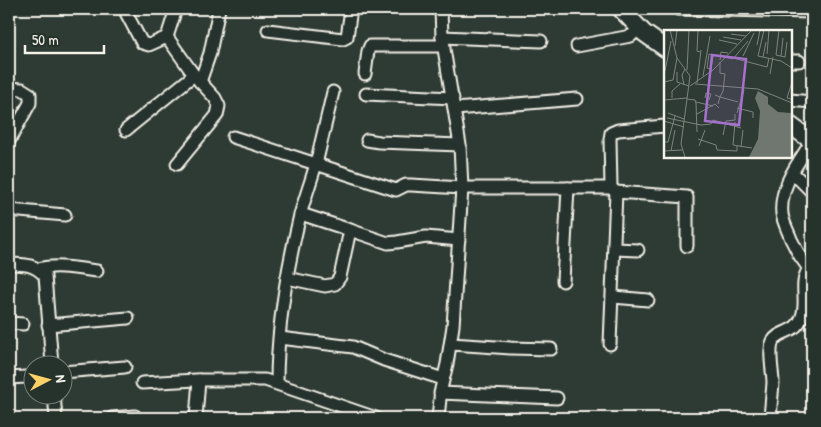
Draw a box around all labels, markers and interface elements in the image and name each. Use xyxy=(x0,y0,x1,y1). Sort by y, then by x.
scale bar xyxy=(25,22,104,54)
text: 50 m xyxy=(32,29,59,50)
inset map xyxy=(664,30,791,158)
north arrow xyxy=(22,354,72,404)
text: N xyxy=(52,374,71,384)

